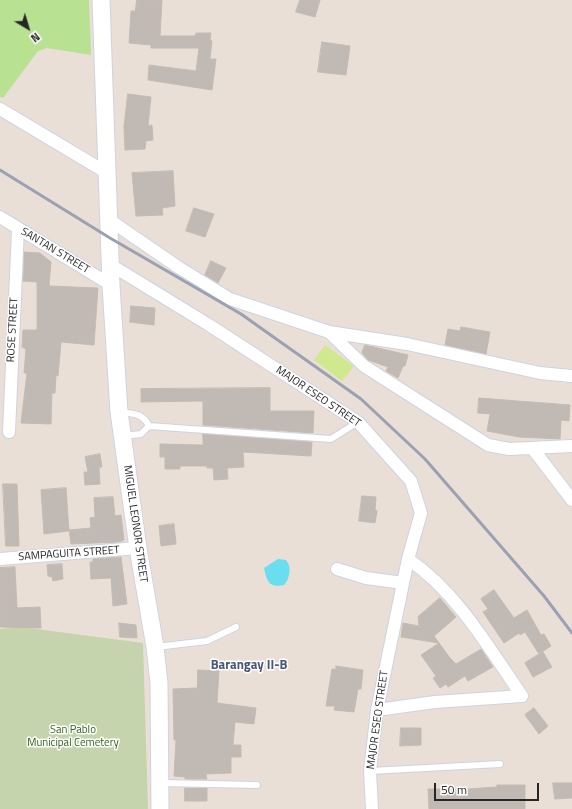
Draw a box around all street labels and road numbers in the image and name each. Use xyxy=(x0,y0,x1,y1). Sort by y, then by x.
street label: SANTAN STREET xyxy=(18,225,92,277)
street label: ROSE STREET xyxy=(5,297,21,363)
street label: MAJOR ESEO STREET xyxy=(273,364,363,430)
street label: MIGUEL LEONOR STREET xyxy=(120,464,150,584)
street label: SAMPAGUITA STREET xyxy=(18,544,120,564)
street label: MAJOR ESEO STREET xyxy=(365,670,391,770)

